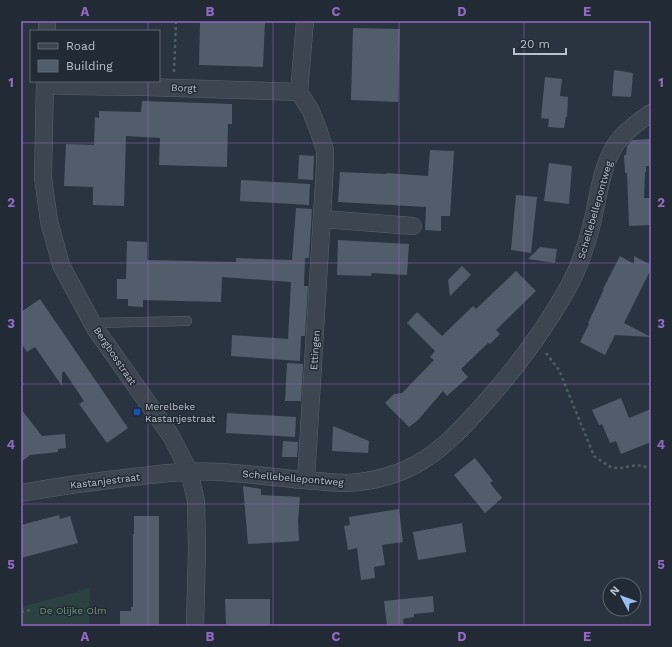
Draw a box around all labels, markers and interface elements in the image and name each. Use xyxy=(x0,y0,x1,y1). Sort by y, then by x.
text: A xyxy=(81,4,90,19)
text: B xyxy=(206,4,215,19)
text: C xyxy=(332,4,341,19)
text: D xyxy=(457,4,467,19)
text: E xyxy=(583,4,591,19)
legend xyxy=(30,30,160,82)
scale bar xyxy=(514,30,566,56)
text: 20 m xyxy=(520,37,550,51)
text: Road xyxy=(66,39,95,53)
text: Building xyxy=(66,59,113,73)
text: 1 xyxy=(8,75,14,90)
text: 1 xyxy=(658,75,664,90)
street label: Borgt xyxy=(171,82,198,94)
street label: Schellebellepontweg xyxy=(576,159,614,260)
text: 2 xyxy=(7,195,15,210)
text: 2 xyxy=(657,195,665,210)
text: 3 xyxy=(7,316,15,331)
text: 3 xyxy=(657,316,665,331)
street label: Bergbosstraat xyxy=(92,325,139,388)
street label: Ettingen xyxy=(308,330,322,370)
place label: Merelbeke Kastanjestraat xyxy=(145,401,216,424)
marker: Merelbeke Kastanjestraat xyxy=(132,407,142,417)
text: 4 xyxy=(7,437,16,452)
text: 4 xyxy=(657,437,666,452)
street label: Schellebellepontweg xyxy=(242,468,345,488)
street label: Kastanjestraat xyxy=(69,471,141,491)
text: 5 xyxy=(7,557,15,572)
text: 5 xyxy=(657,557,665,572)
north arrow xyxy=(602,577,642,617)
text: N xyxy=(607,583,622,598)
park label: De Olijke Olm xyxy=(40,605,107,616)
text: A xyxy=(81,629,90,644)
text: B xyxy=(206,629,215,644)
text: C xyxy=(332,629,341,644)
text: D xyxy=(457,629,467,644)
text: E xyxy=(583,629,591,644)

